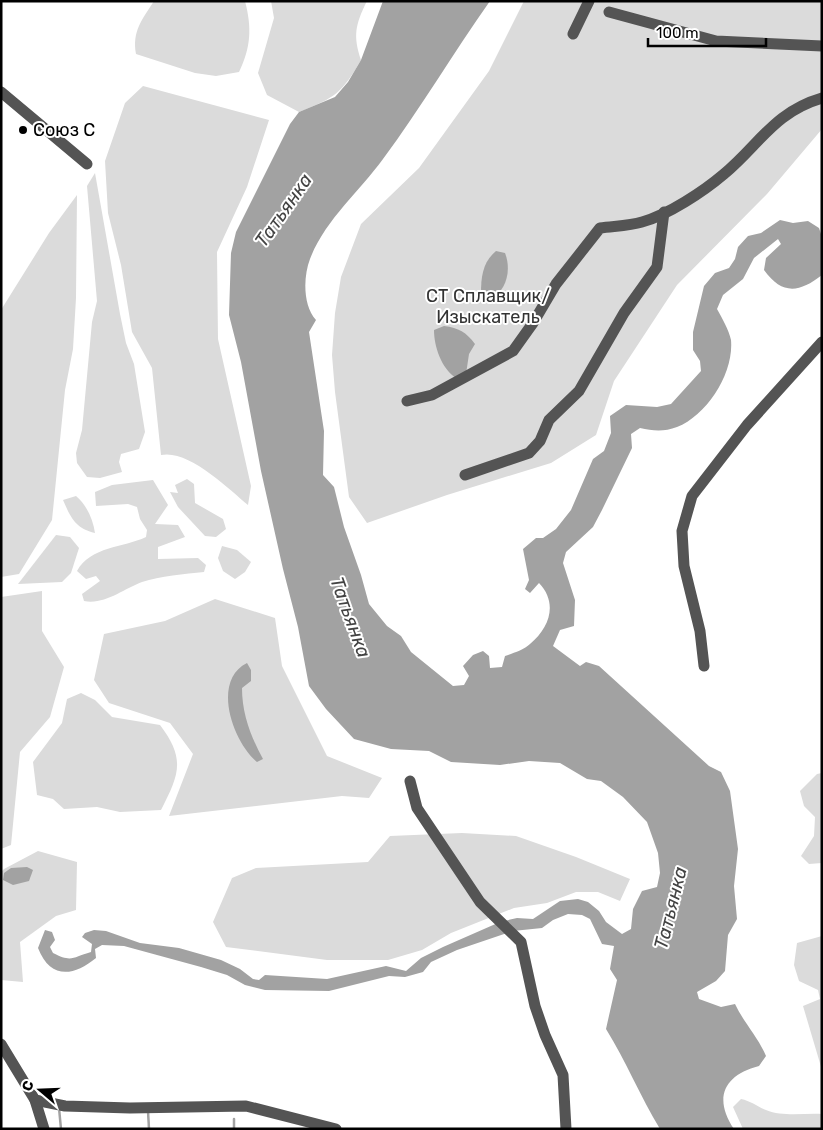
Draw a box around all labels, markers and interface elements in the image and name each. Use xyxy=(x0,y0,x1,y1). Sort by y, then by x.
scale bar xyxy=(648,15,766,47)
text: 100 m xyxy=(656,24,698,42)
place label: Союз С xyxy=(33,119,95,141)
marker: Союз С xyxy=(17,124,29,136)
water label: Татьянка xyxy=(250,169,317,251)
park label: СТ Сплавщик/ Изыскатель xyxy=(426,285,550,328)
water label: Татьянка xyxy=(325,574,376,661)
water label: Татьянка xyxy=(649,864,692,952)
north arrow xyxy=(15,1065,65,1115)
text: С xyxy=(19,1078,38,1093)

